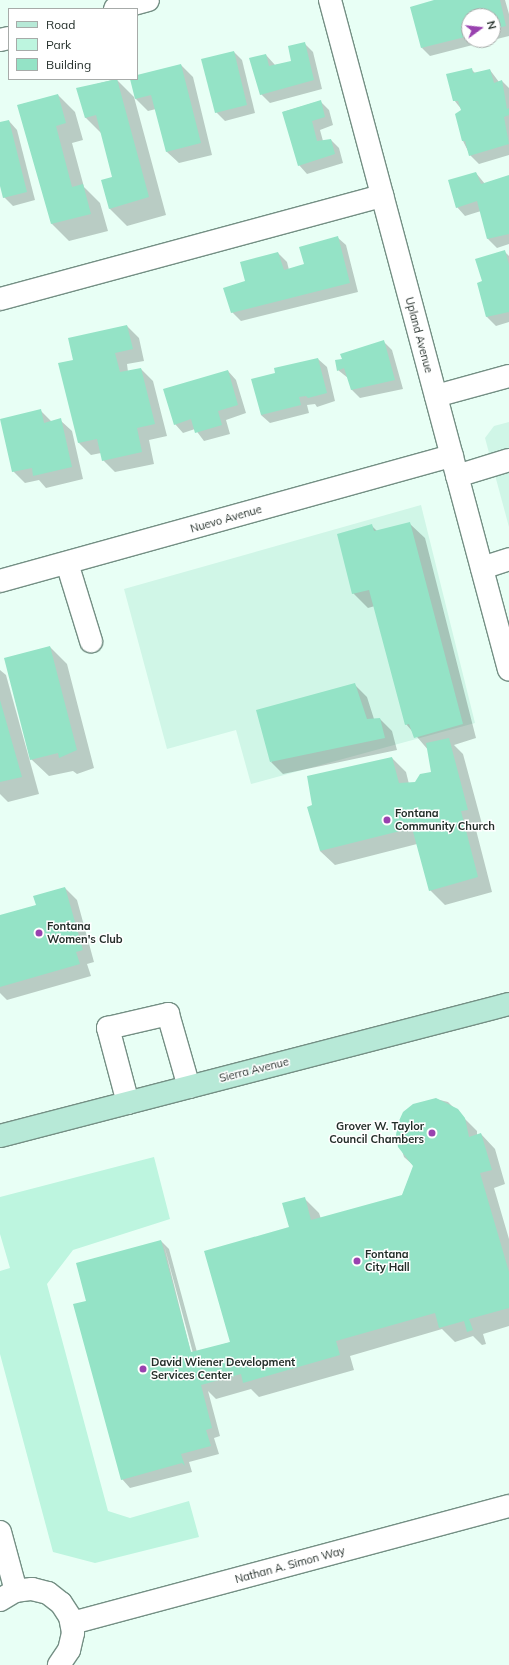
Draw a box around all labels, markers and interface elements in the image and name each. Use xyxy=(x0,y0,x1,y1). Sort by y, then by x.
legend xyxy=(8,8,138,80)
north arrow xyxy=(461,8,501,48)
text: Road xyxy=(46,17,75,32)
text: N xyxy=(484,19,499,31)
text: Park xyxy=(46,37,71,52)
text: Building xyxy=(46,57,91,72)
street label: Upland Avenue xyxy=(403,296,435,374)
street label: Nuevo Avenue xyxy=(189,502,263,536)
place label: Fontana Community Church xyxy=(395,807,495,833)
marker: Fontana Community Church xyxy=(382,815,392,825)
place label: Fontana Women's Club xyxy=(47,920,123,946)
marker: Fontana Women's Club xyxy=(34,928,44,938)
street label: Sierra Avenue xyxy=(218,1055,290,1085)
place label: Grover W. Taylor Council Chambers xyxy=(329,1120,424,1146)
marker: Grover W. Taylor Council Chambers xyxy=(427,1128,437,1138)
place label: Fontana City Hall xyxy=(365,1248,410,1274)
marker: Fontana City Hall xyxy=(352,1256,362,1266)
place label: David Wiener Development Services Center xyxy=(151,1356,295,1382)
marker: David Wiener Development Services Center xyxy=(138,1364,148,1374)
street label: Nathan A. Simon Way xyxy=(234,1544,346,1586)

